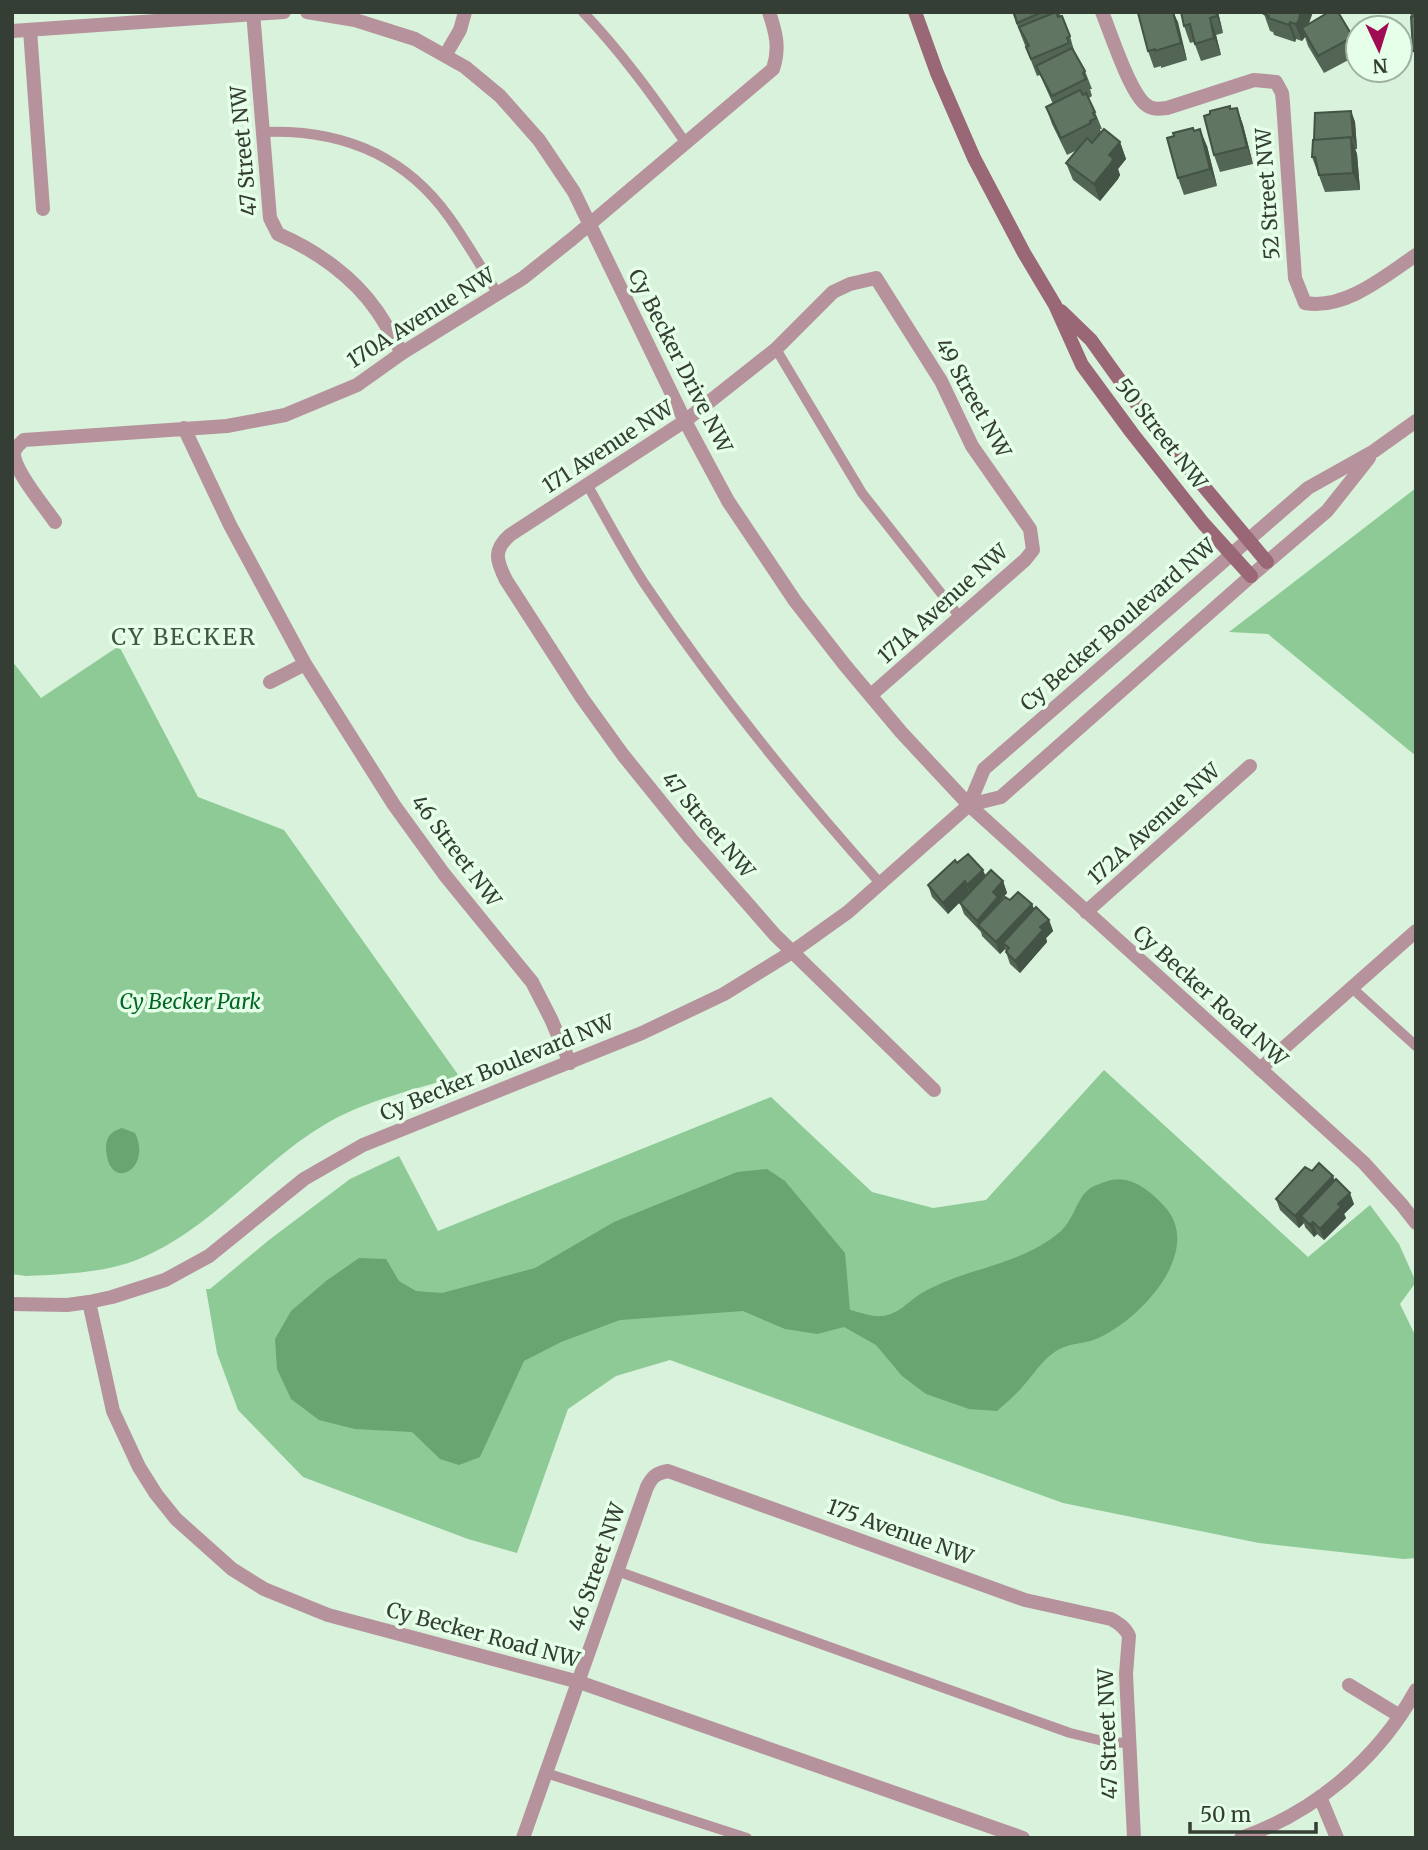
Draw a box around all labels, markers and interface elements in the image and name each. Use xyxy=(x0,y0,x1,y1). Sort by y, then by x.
north arrow xyxy=(1344,14,1414,84)
text: N xyxy=(1372,53,1389,78)
street label: 47 Street NW xyxy=(224,84,263,217)
street label: 52 Street NW xyxy=(1249,126,1286,261)
street label: 170A Avenue NW xyxy=(342,261,501,374)
street label: Cy Becker Drive NW xyxy=(622,264,739,458)
street label: 49 Street NW xyxy=(930,333,1018,463)
street label: 50 Street NW xyxy=(1110,373,1214,495)
street label: 171 Avenue NW xyxy=(537,394,679,499)
street label: Cy Becker Boulevard NW xyxy=(1014,532,1222,717)
street label: 171A Avenue NW xyxy=(872,537,1014,669)
district label: CY BECKER xyxy=(111,622,257,651)
street label: 172A Avenue NW xyxy=(1082,756,1226,890)
street label: 47 Street NW xyxy=(656,766,761,884)
street label: 46 Street NW xyxy=(405,789,508,913)
street label: Cy Becker Road NW xyxy=(1127,919,1294,1073)
park label: Cy Becker Park xyxy=(119,988,261,1015)
street label: Cy Becker Boulevard NW xyxy=(376,1008,619,1127)
street label: 175 Avenue NW xyxy=(823,1493,978,1571)
street label: 46 Street NW xyxy=(562,1498,631,1634)
street label: Cy Becker Road NW xyxy=(384,1596,584,1674)
street label: 47 Street NW xyxy=(1092,1667,1123,1800)
scale bar xyxy=(1190,1790,1316,1834)
text: 50 m xyxy=(1200,1801,1251,1828)

